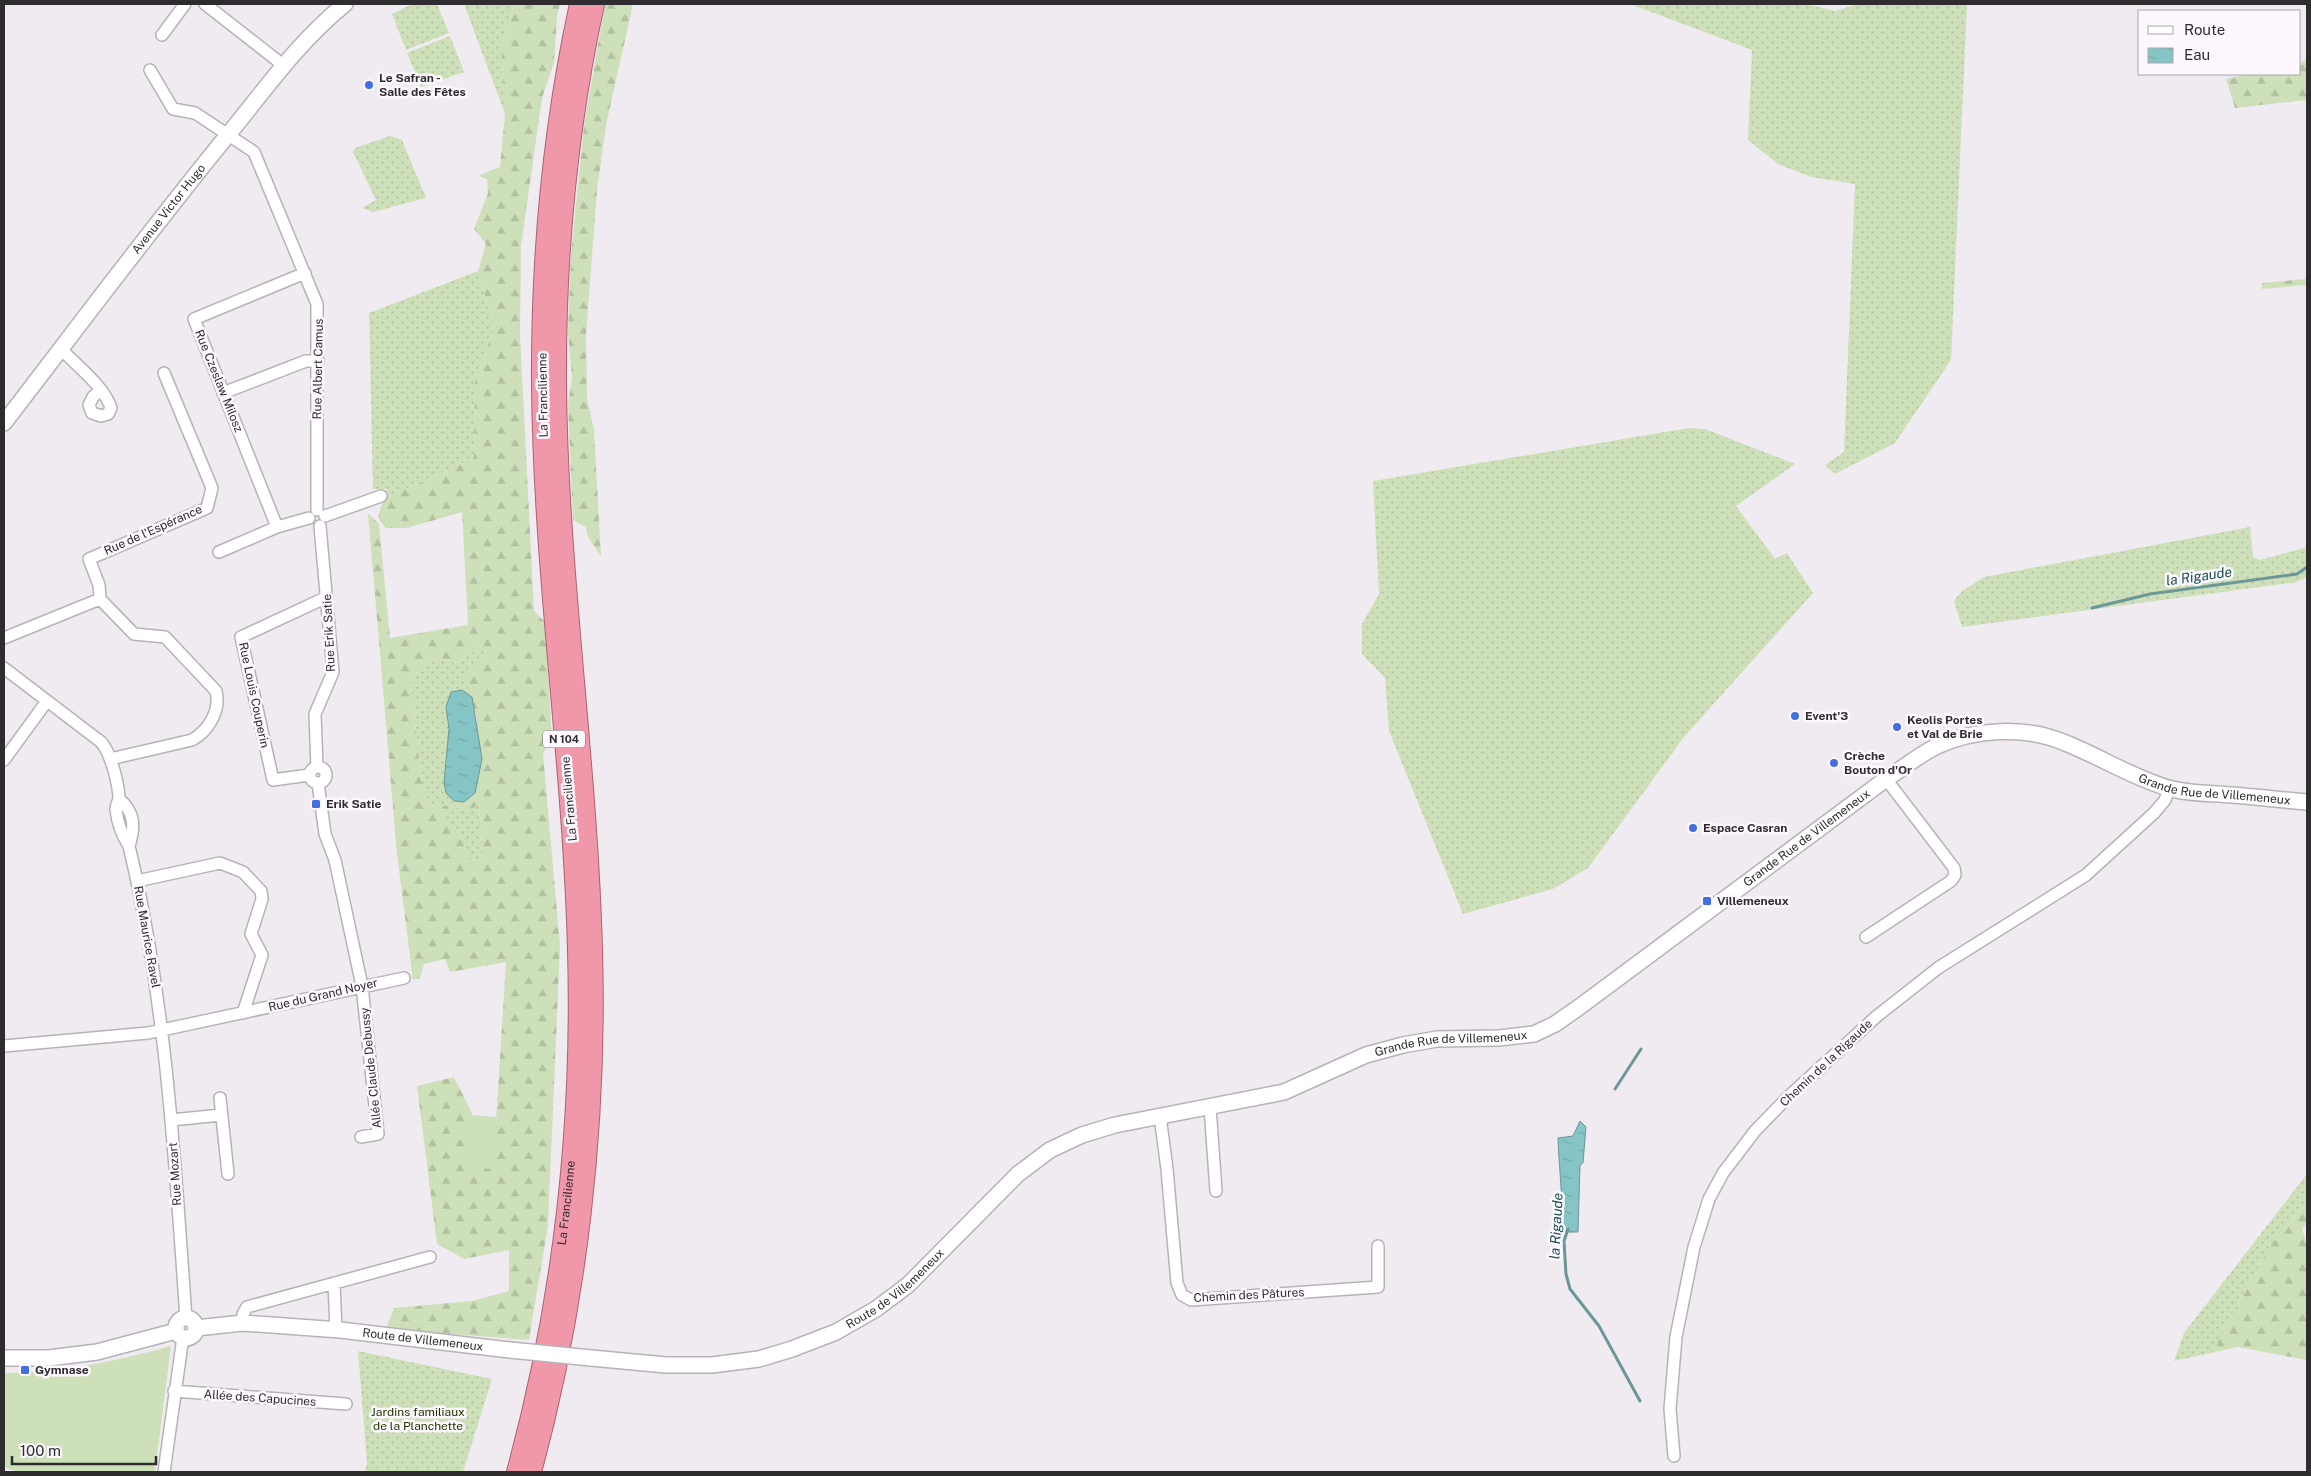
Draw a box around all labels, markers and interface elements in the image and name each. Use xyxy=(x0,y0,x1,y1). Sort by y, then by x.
legend xyxy=(2138,10,2301,75)
text: Route xyxy=(2184,21,2225,38)
text: Eau xyxy=(2184,46,2210,63)
place label: Le Safran - Salle des Fêtes xyxy=(379,71,466,99)
marker: Le Safran - Salle des Fêtes xyxy=(363,79,375,91)
street label: Avenue Victor Hugo xyxy=(129,161,208,257)
street label: Rue Albert Camus xyxy=(310,318,326,420)
street label: Rue Czeslaw Milosz xyxy=(192,328,246,434)
street label: La Francilienne xyxy=(535,352,551,438)
street label: Rue de l'Espérance xyxy=(102,502,204,558)
water label: la Rigaude xyxy=(2165,563,2233,589)
street label: Rue Erik Satie xyxy=(320,593,338,672)
street label: Rue Louis Couperin xyxy=(236,641,272,749)
place label: Event'3 xyxy=(1805,709,1848,723)
marker: Event'3 xyxy=(1789,710,1801,722)
place label: Keolis Portes et Val de Brie xyxy=(1907,713,1983,741)
marker: Keolis Portes et Val de Brie xyxy=(1891,721,1903,733)
road number: N 104 xyxy=(543,731,585,748)
place label: Crèche Bouton d'Or xyxy=(1844,749,1912,777)
street label: La Francilienne xyxy=(558,756,580,842)
marker: Crèche Bouton d'Or xyxy=(1828,757,1840,769)
street label: Grande Rue de Villemeneux xyxy=(2136,771,2291,808)
street label: Grande Rue de Villemeneux xyxy=(1741,786,1873,890)
place label: Erik Satie xyxy=(326,797,381,811)
marker: Erik Satie xyxy=(310,798,322,810)
place label: Espace Casran xyxy=(1703,821,1787,835)
marker: Espace Casran xyxy=(1687,822,1699,834)
street label: Rue Maurice Ravel xyxy=(131,885,163,990)
place label: Villemeneux xyxy=(1717,894,1789,908)
marker: Villemeneux xyxy=(1701,895,1713,907)
street label: Rue du Grand Noyer xyxy=(267,976,379,1014)
street label: Allée Claude Debussy xyxy=(358,1006,384,1129)
street label: Chemin de la Rigaude xyxy=(1777,1017,1875,1109)
street label: Grande Rue de Villemeneux xyxy=(1373,1028,1528,1059)
street label: Rue Mozart xyxy=(166,1142,184,1206)
street label: La Francilienne xyxy=(555,1160,578,1246)
water label: la Rigaude xyxy=(1546,1192,1566,1260)
street label: Route de Villemeneux xyxy=(844,1246,947,1332)
street label: Chemin des Pâtures xyxy=(1193,1285,1305,1305)
street label: Route de Villemeneux xyxy=(362,1326,484,1354)
place label: Gymnase xyxy=(35,1363,89,1377)
marker: Gymnase xyxy=(19,1364,31,1376)
street label: Allée des Capucines xyxy=(203,1387,317,1409)
park label: Jardins familiaux de la Planchette xyxy=(371,1405,465,1433)
scale bar xyxy=(12,1434,156,1466)
text: 100 m xyxy=(20,1442,61,1459)

